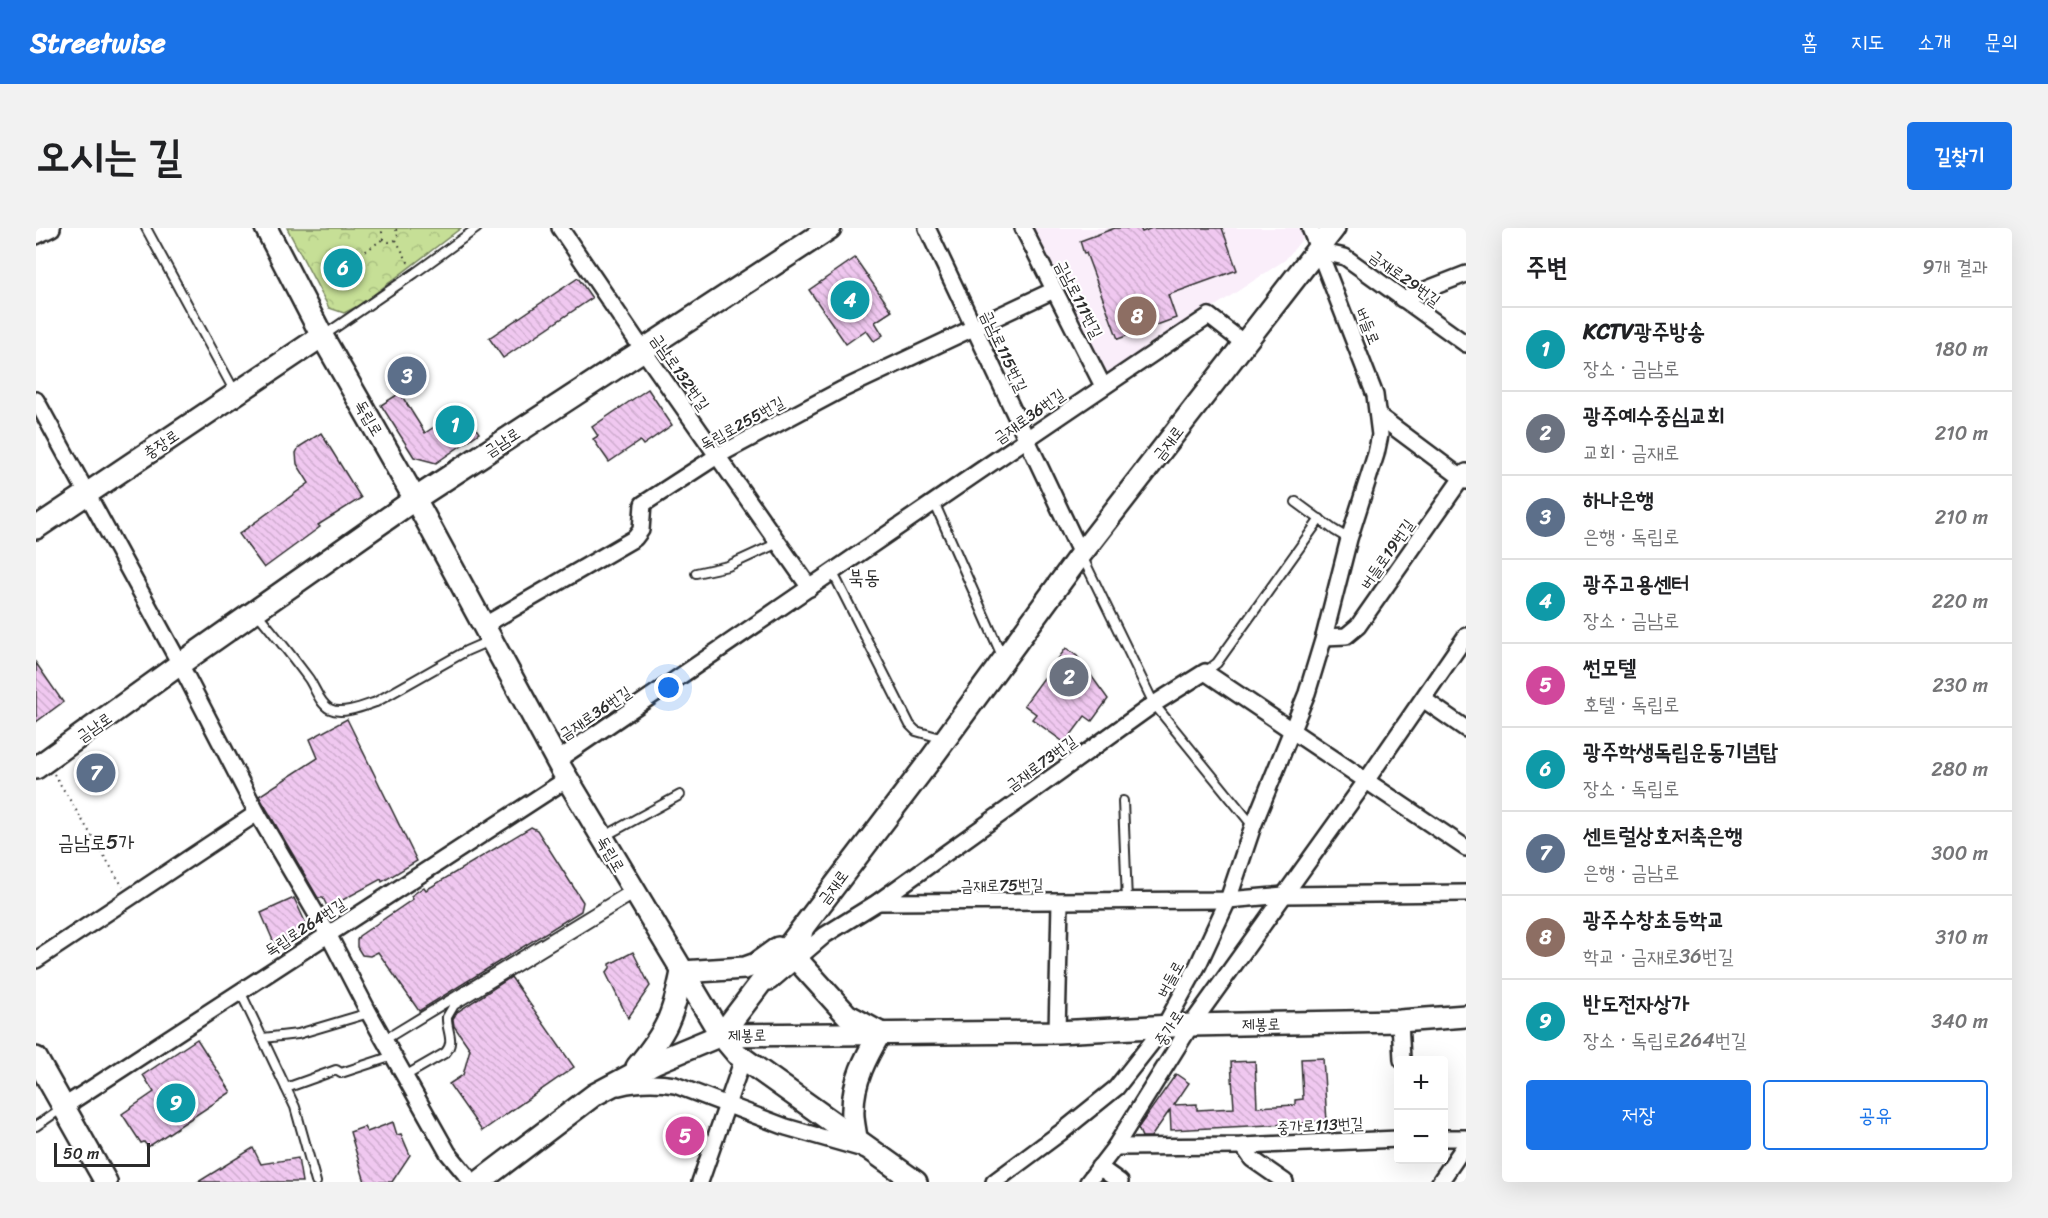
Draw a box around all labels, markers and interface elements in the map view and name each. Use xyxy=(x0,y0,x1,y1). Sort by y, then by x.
text: Streetwise xyxy=(30,18,166,67)
text: 홈 xyxy=(1801,23,1818,61)
text: 지도 xyxy=(1851,23,1884,61)
text: 소개 xyxy=(1917,23,1951,61)
text: 문의 xyxy=(1984,23,2018,61)
text: 오시는 길 xyxy=(36,119,182,193)
button: 길찾기 xyxy=(1907,122,2012,190)
street label: 금재로29번길 xyxy=(1363,242,1447,314)
text: 주변 xyxy=(1526,244,1568,290)
pin: 6 xyxy=(324,246,362,291)
text: 9개 결과 xyxy=(1922,250,1988,285)
street label: 금남로111번길 xyxy=(1047,255,1111,344)
pin: 4 xyxy=(830,278,870,322)
pin: 8 xyxy=(1118,294,1156,338)
street label: 버들로 xyxy=(1347,303,1389,349)
street label: 금남로115번길 xyxy=(972,305,1036,397)
text: KCTV광주방송 xyxy=(1583,312,1705,351)
street label: 금남로132번길 xyxy=(643,327,718,417)
text: 1 xyxy=(1541,332,1550,367)
text: 180 m xyxy=(1934,332,1988,367)
text: 장소 · 금남로 xyxy=(1583,351,1679,386)
pin: 3 xyxy=(388,354,427,398)
street label: 금재로36번길 xyxy=(987,380,1071,451)
street label: 독립로255번길 xyxy=(694,388,790,458)
street label: 독립로 xyxy=(347,394,391,442)
text: 광주예수중심교회 xyxy=(1583,396,1725,435)
pin: 1 xyxy=(436,402,474,448)
text: 2 xyxy=(1540,416,1551,451)
text: 210 m xyxy=(1935,416,1988,451)
street label: 금남로 xyxy=(478,419,526,465)
street label: 금재로 xyxy=(1145,419,1191,467)
street label: 충장로 xyxy=(137,421,185,467)
text: 교회 · 금재로 xyxy=(1583,435,1679,470)
text: 하나은행 xyxy=(1583,480,1654,519)
text: 3 xyxy=(1540,500,1551,535)
text: 210 m xyxy=(1935,500,1988,535)
street label: 버들로19번길 xyxy=(1352,512,1422,596)
text: 은행 · 독립로 xyxy=(1583,519,1679,554)
district label: 북동 xyxy=(848,560,880,595)
text: 광주고용센터 xyxy=(1583,564,1689,603)
text: 4 xyxy=(1539,584,1552,619)
text: 220 m xyxy=(1932,584,1988,619)
text: 장소 · 금남로 xyxy=(1583,603,1679,638)
text: 썬모텔 xyxy=(1583,648,1636,687)
pin: 2 xyxy=(1050,654,1088,700)
text: 5 xyxy=(1539,668,1552,703)
text: 230 m xyxy=(1932,668,1988,703)
your location xyxy=(654,673,683,702)
street label: 금재로36번길 xyxy=(553,678,637,748)
text: 호텔 · 독립로 xyxy=(1583,687,1679,722)
street label: 금남로 xyxy=(70,704,118,750)
street label: 금재로73번길 xyxy=(999,727,1083,799)
text: 광주학생독립운동기념탑 xyxy=(1583,732,1778,771)
pin: 7 xyxy=(76,750,116,796)
text: 6 xyxy=(1540,752,1551,787)
text: 280 m xyxy=(1931,752,1988,787)
text: 장소 · 독립로 xyxy=(1583,771,1679,806)
text: 센트럴상호저축은행 xyxy=(1583,816,1742,855)
district label: 금남로5가 xyxy=(58,825,134,860)
street label: 독립로 xyxy=(589,830,633,878)
text: 7 xyxy=(1540,836,1551,871)
text: 300 m xyxy=(1931,836,1988,871)
text: 은행 · 금남로 xyxy=(1583,855,1679,890)
street label: 금재로 xyxy=(810,863,856,911)
street label: 금재로75번길 xyxy=(960,870,1044,900)
street label: 독립로264번길 xyxy=(258,890,352,964)
text: 광주수창초등학교 xyxy=(1583,900,1725,939)
text: 8 xyxy=(1539,920,1552,955)
text: 310 m xyxy=(1935,920,1988,955)
text: 학교 · 금재로36번길 xyxy=(1583,939,1734,974)
street label: 버들로 xyxy=(1148,955,1192,1003)
text: 반도전자상가 xyxy=(1583,984,1689,1023)
street label: 중가로 xyxy=(1146,1004,1192,1052)
text: 9 xyxy=(1539,1004,1552,1039)
text: 340 m xyxy=(1931,1004,1988,1039)
street label: 제봉로 xyxy=(1241,1009,1281,1039)
street label: 제봉로 xyxy=(727,1020,767,1050)
text: 장소 · 독립로264번길 xyxy=(1583,1023,1747,1058)
map controls xyxy=(1394,1056,1448,1164)
button: + xyxy=(1394,1056,1448,1110)
pin: 9 xyxy=(156,1080,196,1126)
button: 저장 xyxy=(1526,1080,1751,1150)
button: 공유 xyxy=(1763,1080,1988,1150)
street label: 중가로113번길 xyxy=(1276,1108,1364,1142)
button: − xyxy=(1394,1110,1448,1164)
pin: 5 xyxy=(666,1114,704,1158)
text: 50 m xyxy=(63,1139,99,1168)
scale bar xyxy=(54,1140,150,1168)

